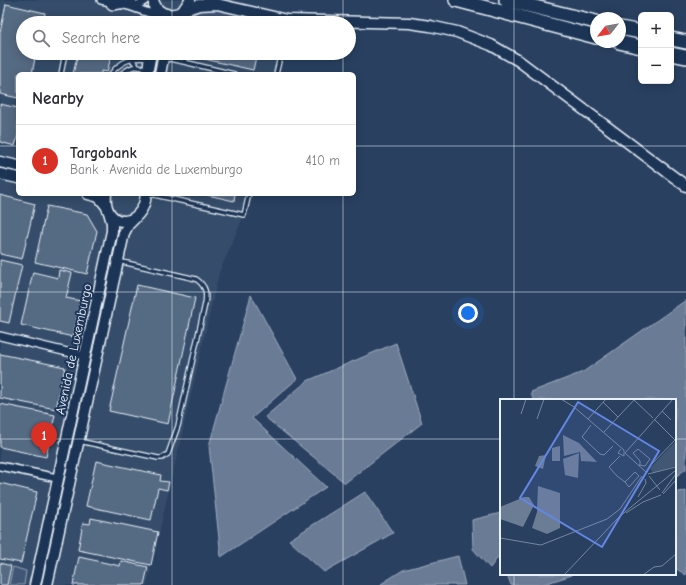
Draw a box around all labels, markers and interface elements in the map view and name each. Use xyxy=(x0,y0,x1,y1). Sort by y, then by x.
north arrow xyxy=(590,12,626,48)
map controls xyxy=(638,12,674,84)
button: + xyxy=(638,12,674,48)
search box xyxy=(16,16,356,60)
icon: search xyxy=(30,27,52,49)
text: Search here xyxy=(62,29,140,47)
button: − xyxy=(638,48,674,84)
text: Nearby xyxy=(32,89,83,108)
text: Targobank xyxy=(70,144,137,162)
text: 1 xyxy=(42,153,48,168)
text: 410 m xyxy=(306,153,340,168)
text: Bank · Avenida de Luxemburgo xyxy=(70,162,243,177)
street label: Avenida de Luxemburgo xyxy=(52,282,95,416)
your location xyxy=(458,303,478,323)
inset map xyxy=(500,399,676,575)
pin: 1 xyxy=(31,422,57,455)

